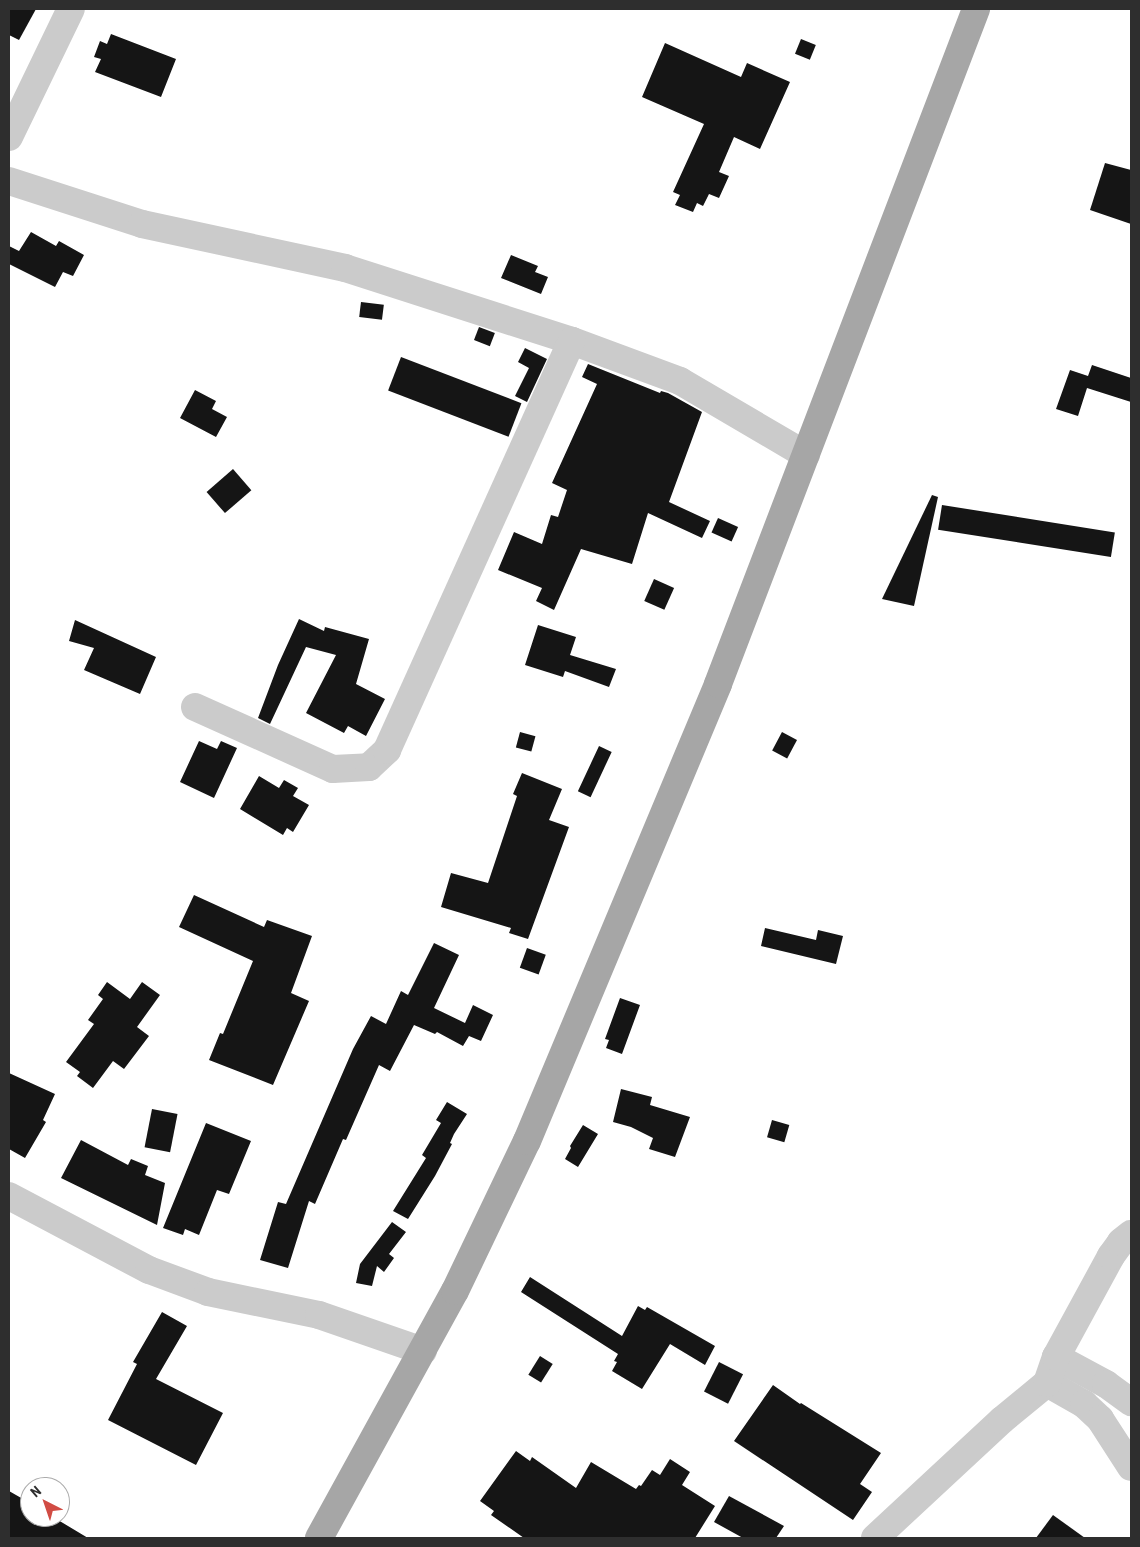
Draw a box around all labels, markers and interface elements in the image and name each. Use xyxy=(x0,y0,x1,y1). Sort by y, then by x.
north arrow xyxy=(20,1477,70,1527)
text: N xyxy=(27,1483,44,1500)

